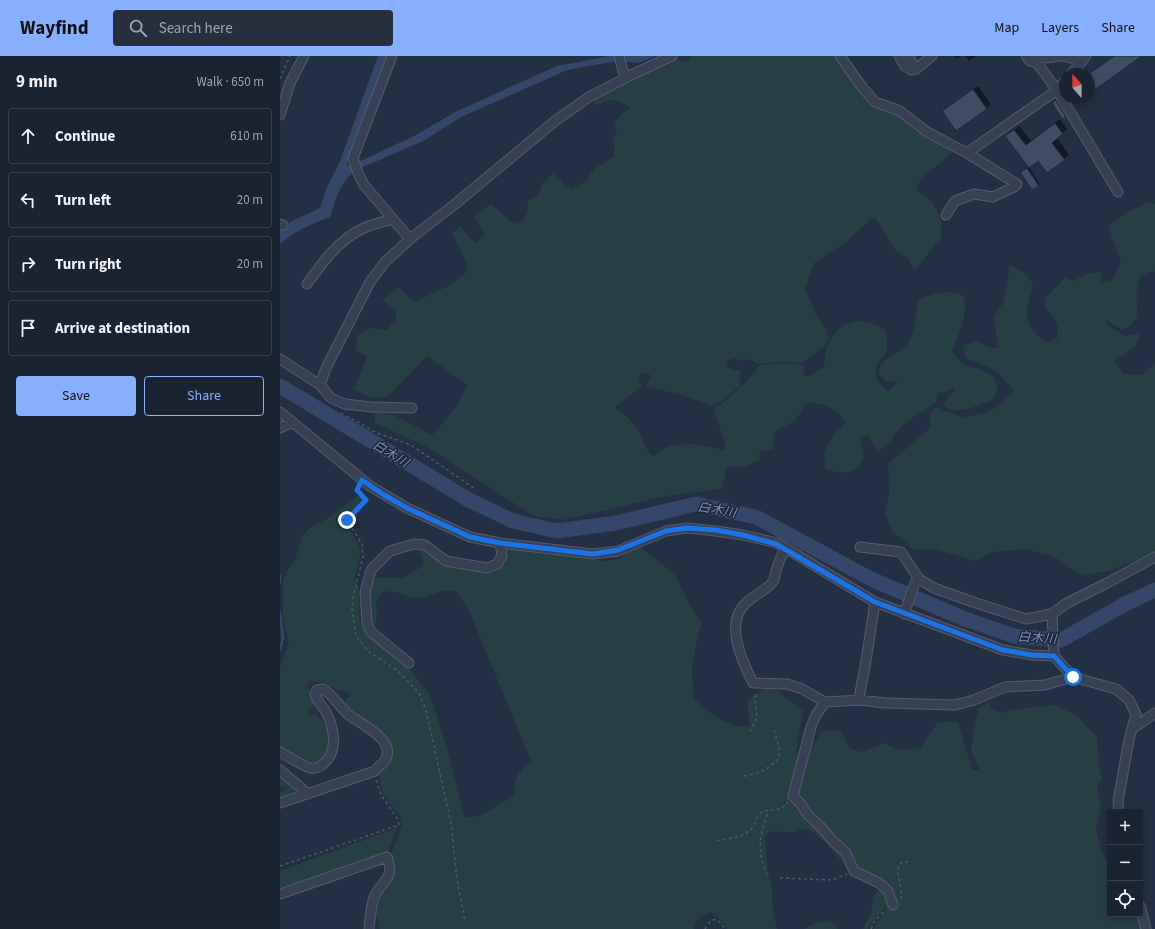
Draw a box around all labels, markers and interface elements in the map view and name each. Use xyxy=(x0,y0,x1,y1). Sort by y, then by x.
search box xyxy=(113,10,393,46)
text: Wayfind xyxy=(20,15,89,42)
icon: search xyxy=(127,17,149,39)
text: Search here xyxy=(159,18,233,39)
text: Map xyxy=(994,18,1019,38)
text: Layers xyxy=(1041,18,1079,38)
text: Share xyxy=(1101,18,1135,38)
north arrow xyxy=(1059,68,1095,104)
text: 9 min xyxy=(16,70,57,94)
text: Walk · 650 m xyxy=(196,73,264,91)
icon: ahead xyxy=(17,125,39,147)
text: Continue xyxy=(55,126,115,147)
text: 610 m xyxy=(230,127,263,145)
icon: left xyxy=(17,189,39,211)
text: Turn left xyxy=(55,190,111,211)
text: 20 m xyxy=(237,191,263,209)
icon: right xyxy=(17,253,39,275)
text: Turn right xyxy=(55,254,121,275)
text: 20 m xyxy=(237,255,263,273)
icon: arrive xyxy=(17,317,39,339)
text: Arrive at destination xyxy=(55,318,190,339)
button: Save xyxy=(16,376,136,416)
button: Share xyxy=(144,376,264,416)
water label: 白木川 xyxy=(369,436,414,473)
water label: 白木川 xyxy=(696,498,740,523)
route end xyxy=(338,511,356,529)
water label: 白木川 xyxy=(1017,628,1059,648)
route start xyxy=(1064,668,1082,686)
map controls xyxy=(1107,809,1143,917)
button: + xyxy=(1107,809,1143,845)
button: − xyxy=(1107,845,1143,881)
button: locate xyxy=(1107,881,1143,917)

